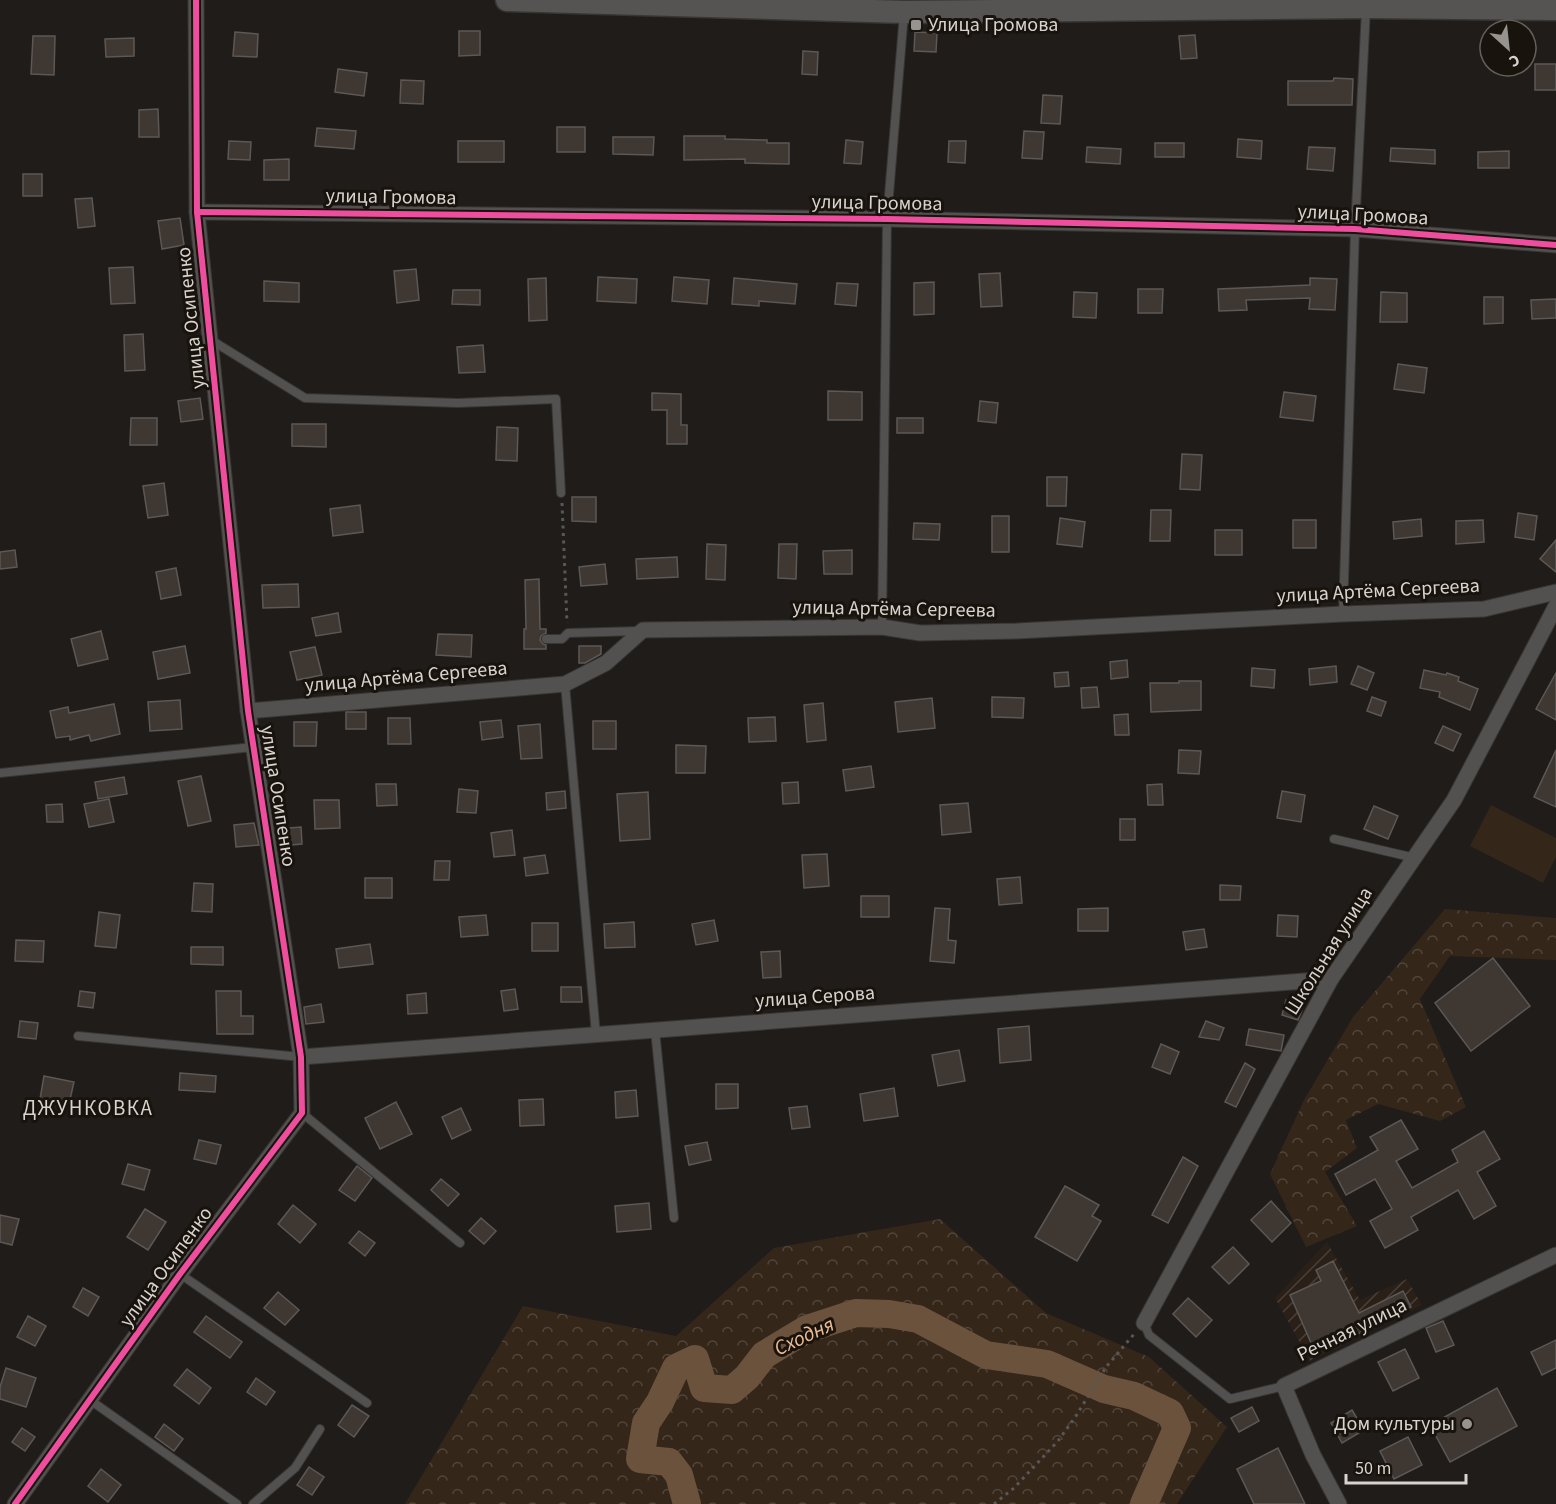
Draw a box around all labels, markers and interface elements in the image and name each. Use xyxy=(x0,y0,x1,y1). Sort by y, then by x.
place label: Улица Громова xyxy=(928,11,1058,39)
marker: Улица Громова xyxy=(909,18,923,32)
north arrow xyxy=(1478,18,1538,78)
text: С xyxy=(1505,49,1523,72)
street label: улица Громова xyxy=(325,182,457,212)
street label: улица Громова xyxy=(811,188,943,218)
street label: улица Громова xyxy=(1297,198,1429,232)
street label: улица Осипенко xyxy=(170,246,212,390)
street label: улица Артёма Сергеева xyxy=(1276,572,1480,610)
street label: улица Артёма Сергеева xyxy=(792,593,996,625)
street label: улица Артёма Сергеева xyxy=(303,654,509,700)
street label: улица Осипенко xyxy=(253,723,303,869)
street label: Школьная улица xyxy=(1278,881,1380,1021)
street label: улица Серова xyxy=(754,979,876,1015)
district label: ДЖУНКОВКА xyxy=(23,1093,153,1123)
street label: улица Осипенко xyxy=(113,1201,219,1333)
street label: Речная улица xyxy=(1292,1291,1412,1369)
water label: Сходня xyxy=(769,1309,839,1363)
place label: Дом культуры xyxy=(1334,1410,1455,1438)
marker: Дом культуры xyxy=(1460,1417,1474,1431)
scale bar xyxy=(1346,1447,1466,1485)
text: 50 m xyxy=(1355,1456,1391,1481)

